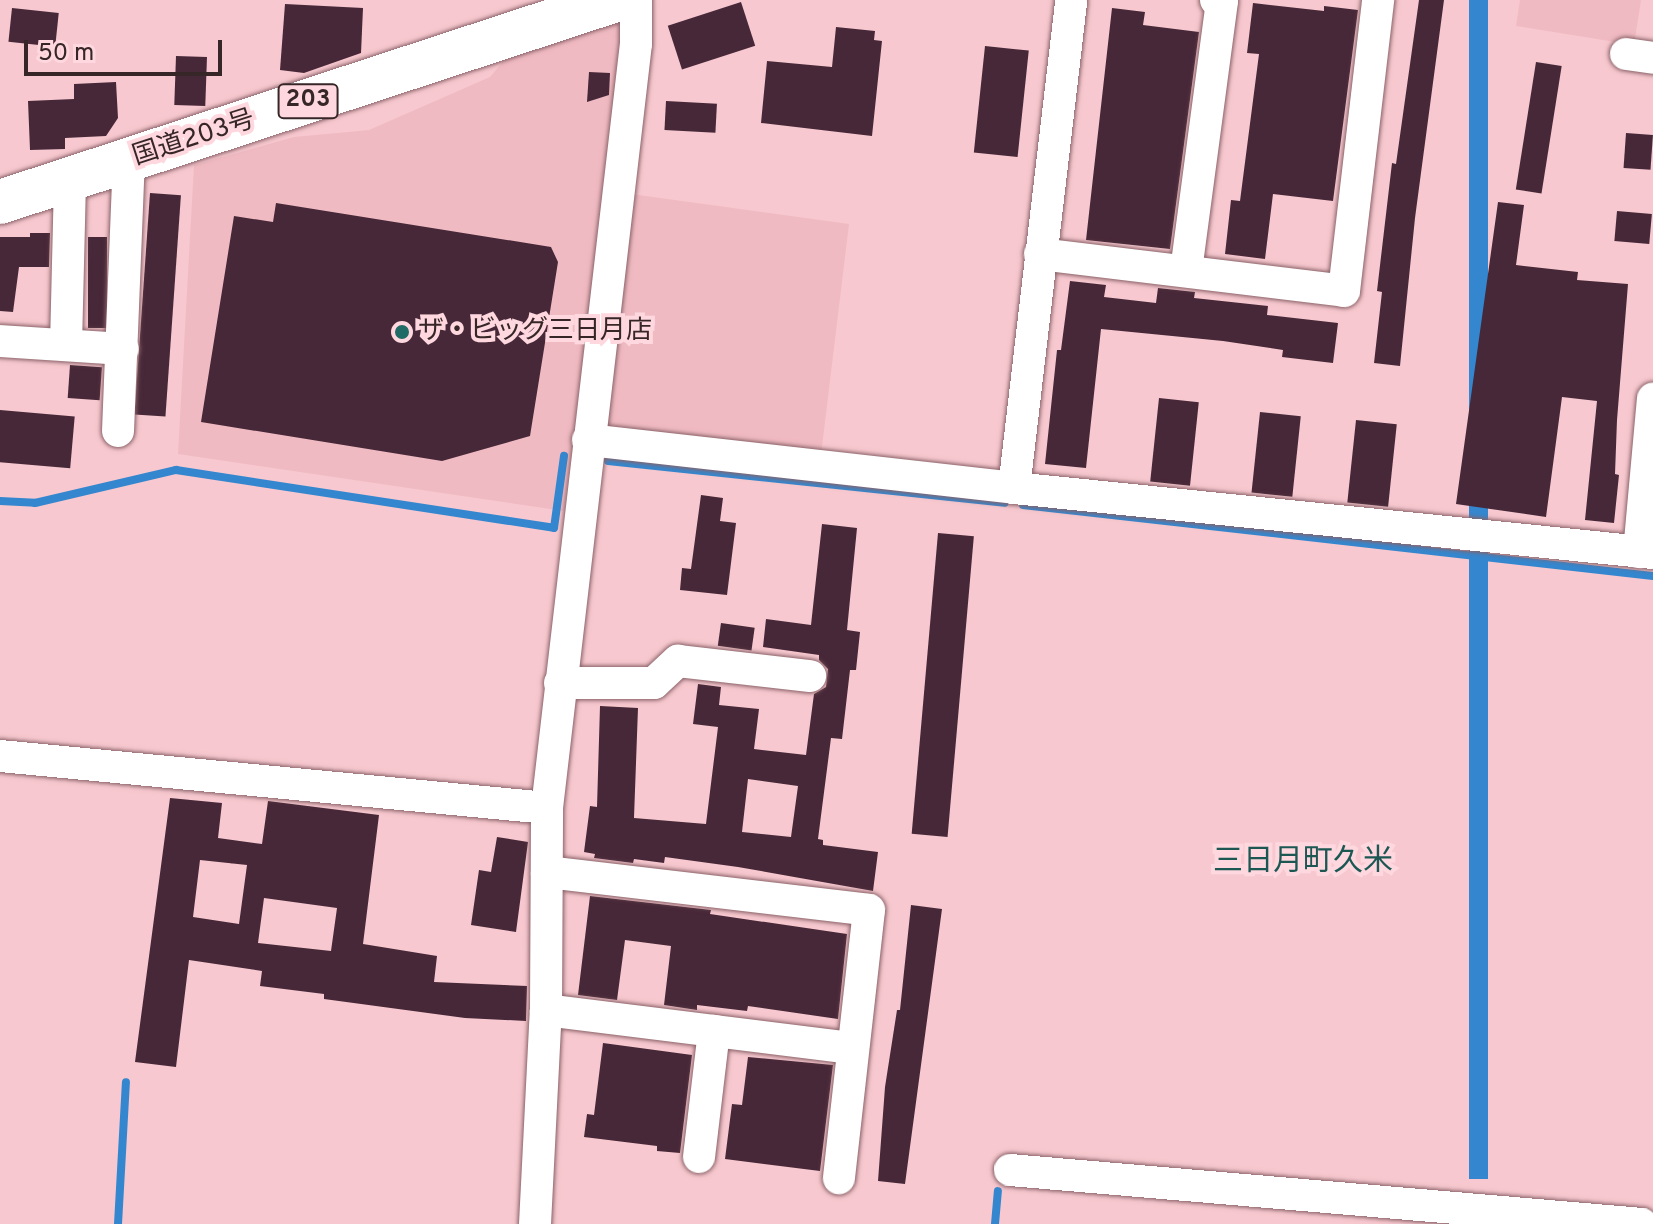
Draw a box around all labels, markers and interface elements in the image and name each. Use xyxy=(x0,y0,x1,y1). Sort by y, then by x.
scale bar xyxy=(28,24,226,74)
text: 50 m xyxy=(38,39,94,69)
road number: 203 xyxy=(276,81,340,121)
street label: 国道203号 xyxy=(129,105,259,173)
place label: ザ・ビッグ三日月店 xyxy=(418,316,652,348)
marker: ザ・ビッグ三日月店 xyxy=(393,323,411,341)
district label: 三日月町久米 xyxy=(1213,845,1393,881)

